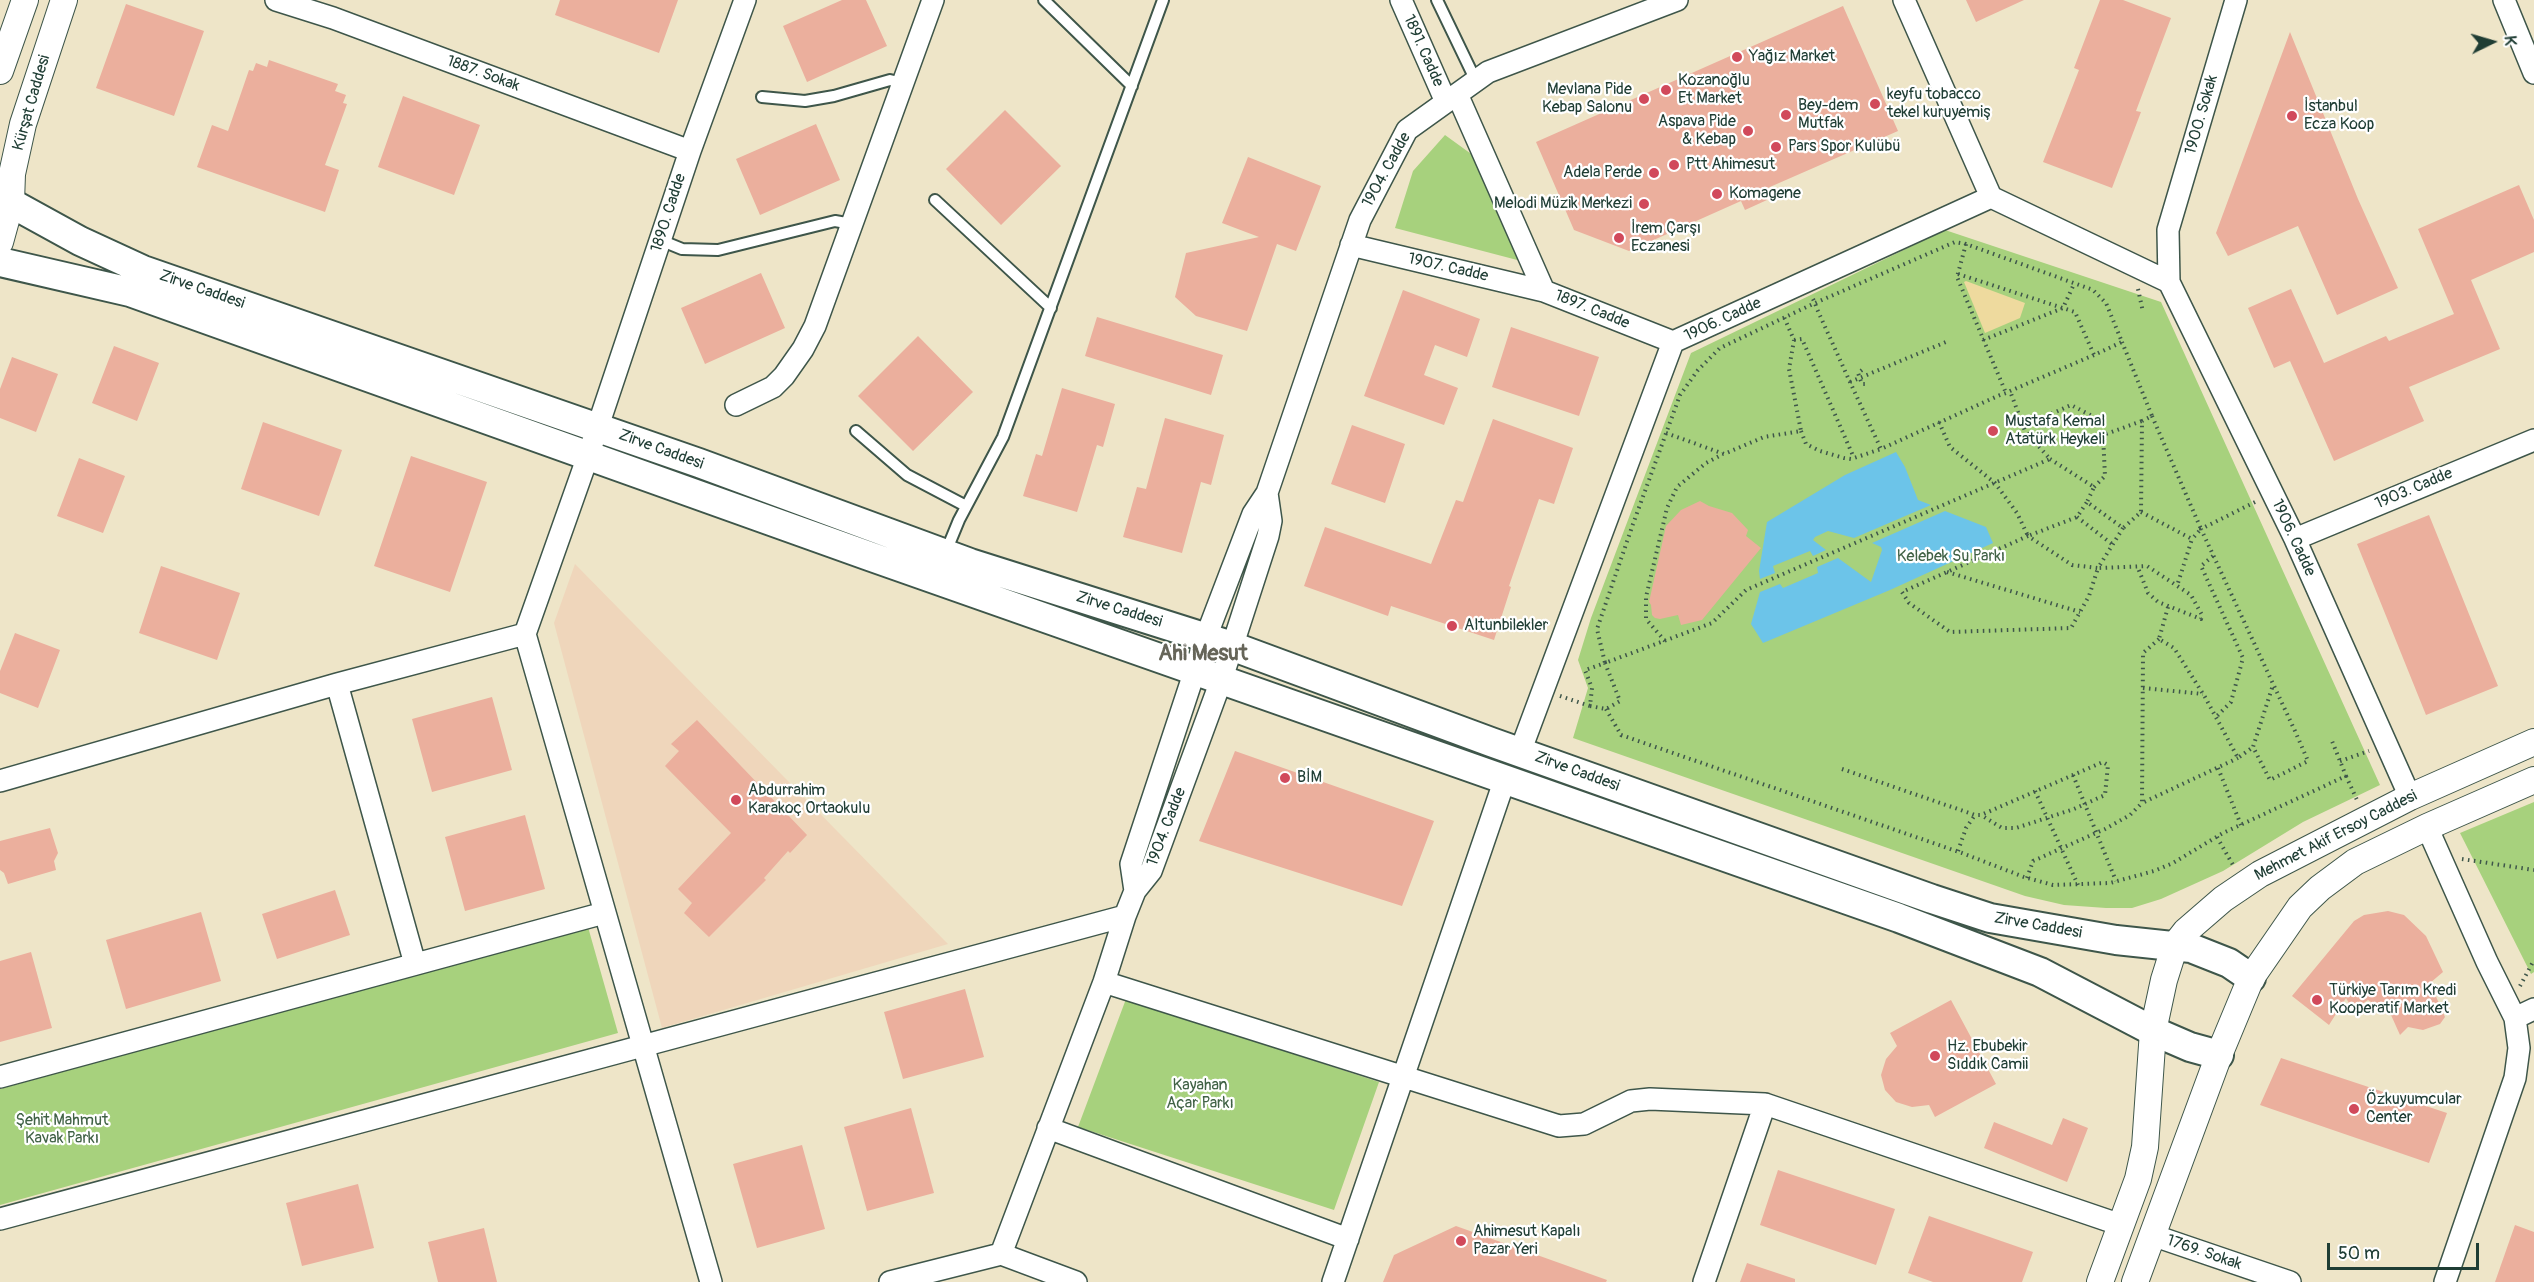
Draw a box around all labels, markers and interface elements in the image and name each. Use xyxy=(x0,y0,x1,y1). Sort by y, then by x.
street label: 1891. Cadde xyxy=(1399,12,1447,90)
north arrow xyxy=(2462,12,2522,72)
text: K xyxy=(2500,35,2520,46)
place label: Yağız Market xyxy=(1749,47,1835,67)
marker: Yağız Market xyxy=(1730,50,1744,64)
street label: 1887. Sokak xyxy=(444,52,522,96)
street label: Kürşat Caddesi xyxy=(9,53,55,153)
place label: Kozanoğlu Et Market xyxy=(1678,71,1750,109)
street label: 1900. Sokak xyxy=(2181,73,2223,157)
place label: Mevlana Pide Kebap Salonu xyxy=(1542,80,1632,118)
marker: Kozanoğlu Et Market xyxy=(1659,83,1673,97)
place label: keyfu tobacco tekel kuruyemiş xyxy=(1887,85,1990,123)
marker: Mevlana Pide Kebap Salonu xyxy=(1637,92,1651,106)
place label: Bey-dem Mutfak xyxy=(1798,96,1859,134)
marker: keyfu tobacco tekel kuruyemiş xyxy=(1868,97,1882,111)
place label: İstanbul Ecza Koop xyxy=(2304,97,2374,135)
marker: Bey-dem Mutfak xyxy=(1779,108,1793,122)
marker: İstanbul Ecza Koop xyxy=(2285,109,2299,123)
place label: Aspava Pide & Kebap xyxy=(1658,112,1736,150)
marker: Aspava Pide & Kebap xyxy=(1741,124,1755,138)
street label: 1904. Cadde xyxy=(1359,129,1415,211)
place label: Pars Spor Kulübü xyxy=(1788,137,1901,157)
marker: Pars Spor Kulübü xyxy=(1769,140,1783,154)
place label: Ptt Ahimesut xyxy=(1686,155,1775,175)
marker: Ptt Ahimesut xyxy=(1667,158,1681,172)
place label: Adela Perde xyxy=(1563,163,1642,183)
marker: Adela Perde xyxy=(1647,166,1661,180)
street label: 1890. Cadde xyxy=(647,171,691,255)
place label: Komagene xyxy=(1729,184,1801,204)
marker: Komagene xyxy=(1710,187,1724,201)
place label: Melodi Müzik Merkezi xyxy=(1494,194,1632,214)
marker: Melodi Müzik Merkezi xyxy=(1637,197,1651,211)
place label: İrem Çarşı Eczanesi xyxy=(1631,219,1701,257)
marker: İrem Çarşı Eczanesi xyxy=(1612,231,1626,245)
street label: 1907. Cadde xyxy=(1406,249,1490,287)
street label: Zirve Caddesi xyxy=(157,266,247,314)
street label: 1897. Cadde xyxy=(1552,286,1632,334)
street label: 1906. Cadde xyxy=(1681,294,1765,346)
place label: Mustafa Kemal Atatürk Heykeli xyxy=(2005,412,2105,450)
marker: Mustafa Kemal Atatürk Heykeli xyxy=(1986,424,2000,438)
street label: Zirve Caddesi xyxy=(616,426,706,474)
street label: 1903. Cadde xyxy=(2372,464,2456,514)
street label: 1906. Cadde xyxy=(2267,496,2319,580)
park label: Kelebek Su Parkı xyxy=(1897,547,2005,567)
street label: Zirve Caddesi xyxy=(1074,588,1164,632)
place label: Altunbilekler xyxy=(1464,616,1548,636)
marker: Altunbilekler xyxy=(1445,619,1459,633)
district label: Ahi Mesut xyxy=(1158,641,1248,667)
street label: Zirve Caddesi xyxy=(1532,748,1622,796)
place label: BİM xyxy=(1297,768,1322,788)
marker: BİM xyxy=(1278,771,1292,785)
place label: Abdurrahim Karakoç Ortaokulu xyxy=(748,781,870,819)
street label: 1904. Cadde xyxy=(1143,785,1191,869)
street label: Mehmet Akif Ersoy Caddesi xyxy=(2251,787,2421,885)
marker: Abdurrahim Karakoç Ortaokulu xyxy=(729,793,743,807)
street label: Zirve Caddesi xyxy=(1992,909,2084,943)
place label: Türkiye Tarım Kredi Kooperatif Market xyxy=(2329,981,2456,1019)
marker: Türkiye Tarım Kredi Kooperatif Market xyxy=(2310,993,2324,1007)
place label: Hz. Ebubekir Sıddık Camii xyxy=(1947,1037,2028,1075)
marker: Hz. Ebubekir Sıddık Camii xyxy=(1928,1049,1942,1063)
park label: Kayahan Açar Parkı xyxy=(1166,1076,1234,1114)
place label: Özkuyumcular Center xyxy=(2366,1090,2462,1128)
marker: Özkuyumcular Center xyxy=(2347,1102,2361,1116)
park label: Şehit Mahmut Kavak Parkı xyxy=(16,1111,108,1149)
place label: Ahimesut Kapalı Pazar Yeri xyxy=(1473,1222,1581,1260)
street label: 1769. Sokak xyxy=(2164,1231,2244,1275)
scale bar xyxy=(2330,1231,2482,1269)
marker: Ahimesut Kapalı Pazar Yeri xyxy=(1454,1234,1468,1248)
text: 50 m xyxy=(2338,1242,2380,1265)

